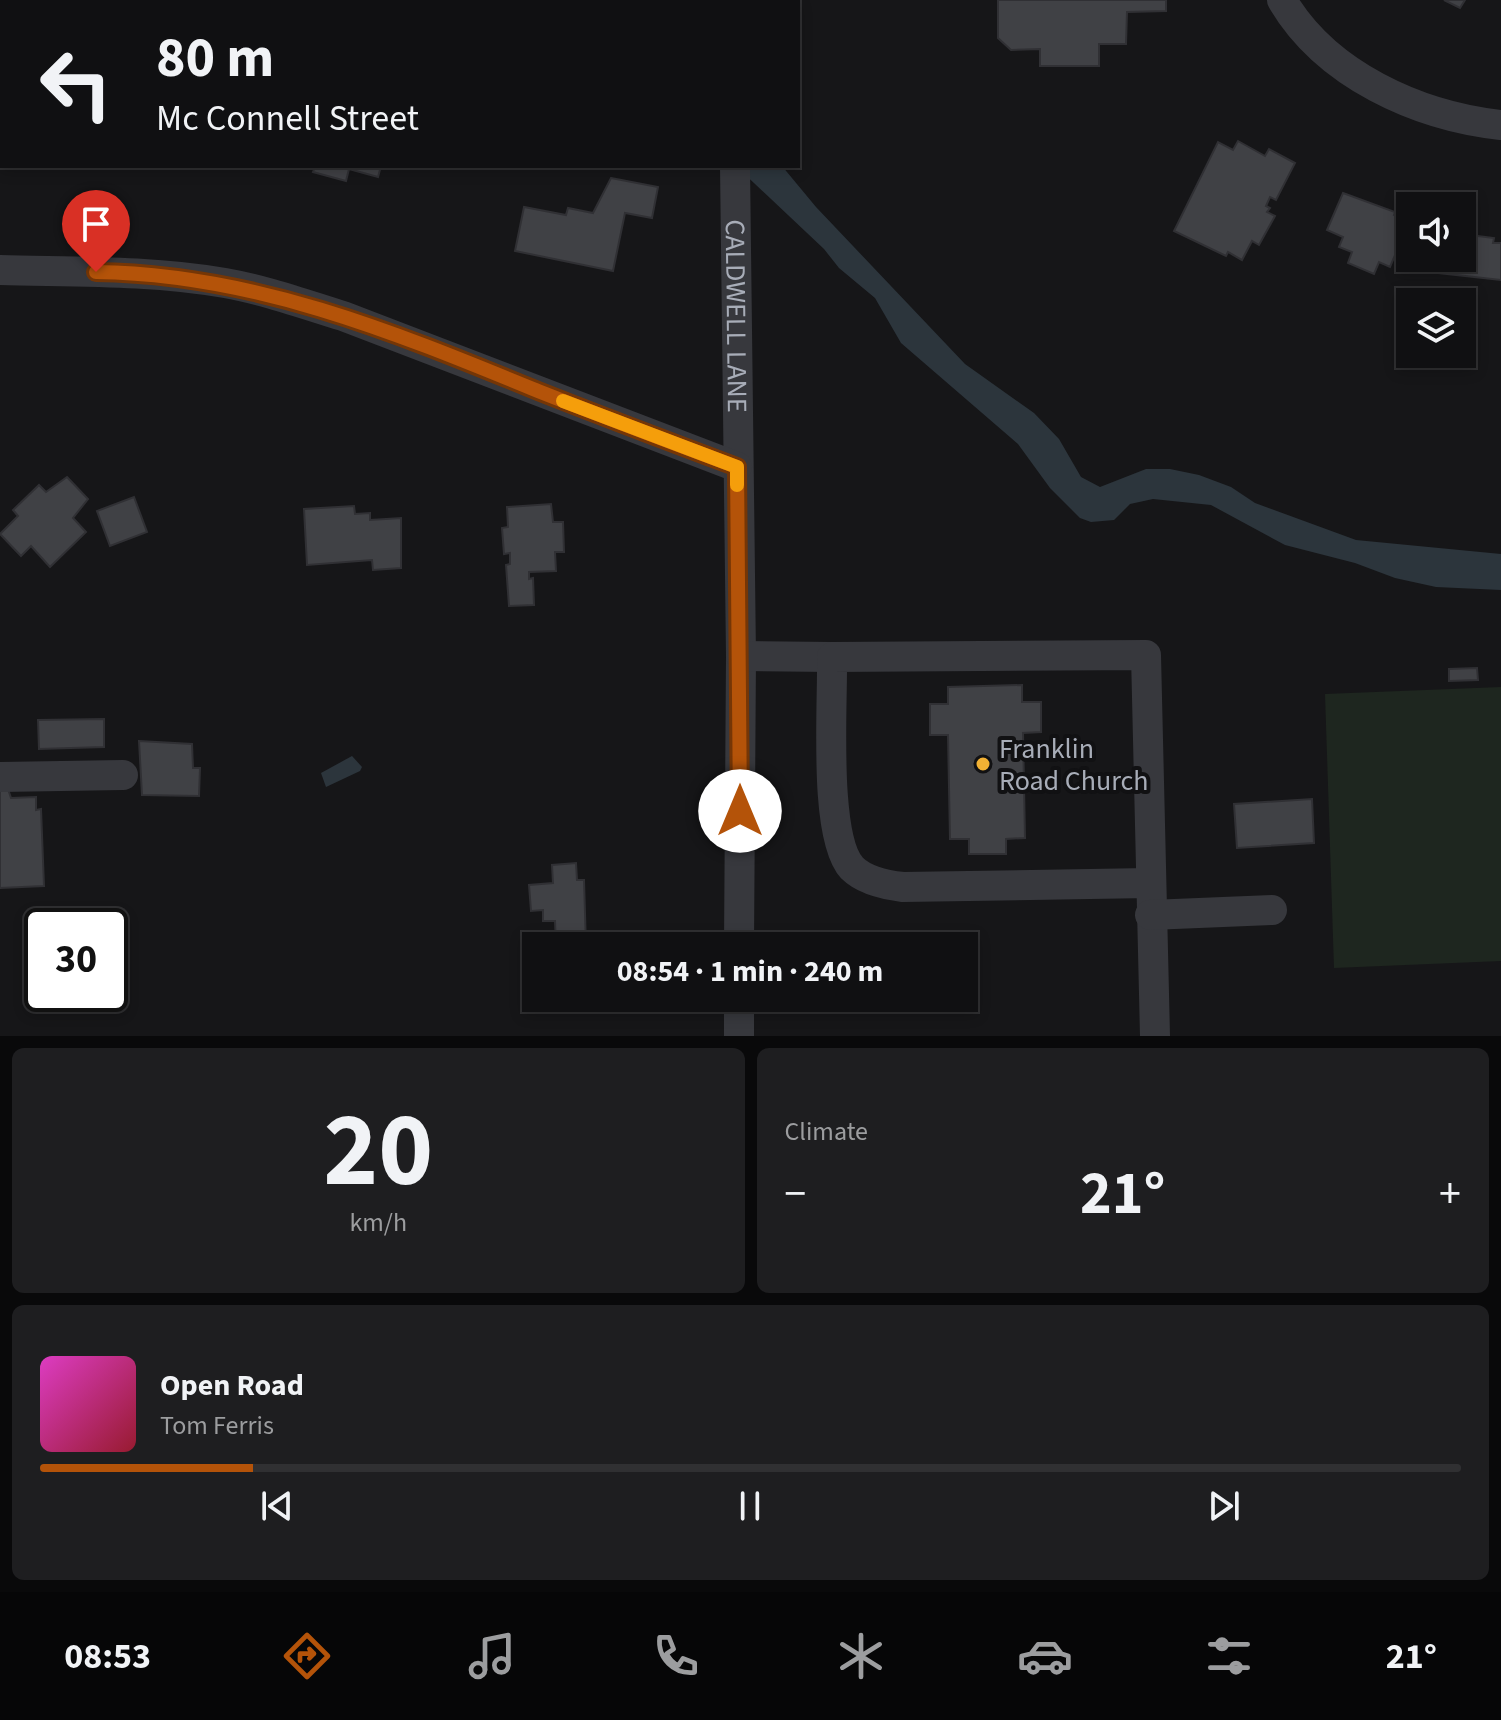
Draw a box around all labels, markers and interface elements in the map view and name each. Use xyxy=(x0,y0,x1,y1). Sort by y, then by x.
text: 80 m xyxy=(156,19,274,98)
icon: left xyxy=(24,32,128,136)
text: Mc Connell Street xyxy=(156,93,419,144)
pin xyxy=(62,190,130,272)
map controls xyxy=(1396,192,1476,368)
button: sound xyxy=(1396,192,1476,272)
icon: arrive xyxy=(74,202,118,246)
street label: CALDWELL LANE xyxy=(715,219,757,413)
button: layers xyxy=(1396,288,1476,368)
place label: Franklin Road Church xyxy=(999,729,1149,801)
marker: Franklin Road Church xyxy=(974,755,992,773)
position arrow xyxy=(698,769,782,853)
speed limit sign: 30 xyxy=(24,908,128,1012)
text: 08:54 · 1 min · 240 m xyxy=(617,950,883,993)
text: 20 xyxy=(323,1078,433,1226)
text: Climate xyxy=(785,1113,868,1150)
text: 21° xyxy=(1080,1152,1165,1237)
text: − xyxy=(785,1163,806,1226)
text: + xyxy=(1439,1163,1461,1226)
text: km/h xyxy=(349,1204,407,1241)
text: Open Road xyxy=(160,1364,304,1407)
text: Tom Ferris xyxy=(160,1407,274,1444)
icon: previous xyxy=(255,1484,299,1528)
icon: pause xyxy=(728,1484,772,1528)
icon: next xyxy=(1202,1484,1246,1528)
icon: directions xyxy=(279,1628,335,1684)
icon: music xyxy=(464,1628,520,1684)
icon: phone xyxy=(648,1628,704,1684)
icon: climate xyxy=(833,1628,889,1684)
icon: car xyxy=(1017,1628,1073,1684)
icon: filters xyxy=(1201,1628,1257,1684)
text: 08:53 xyxy=(64,1631,151,1682)
text: 21° xyxy=(1386,1631,1437,1682)

